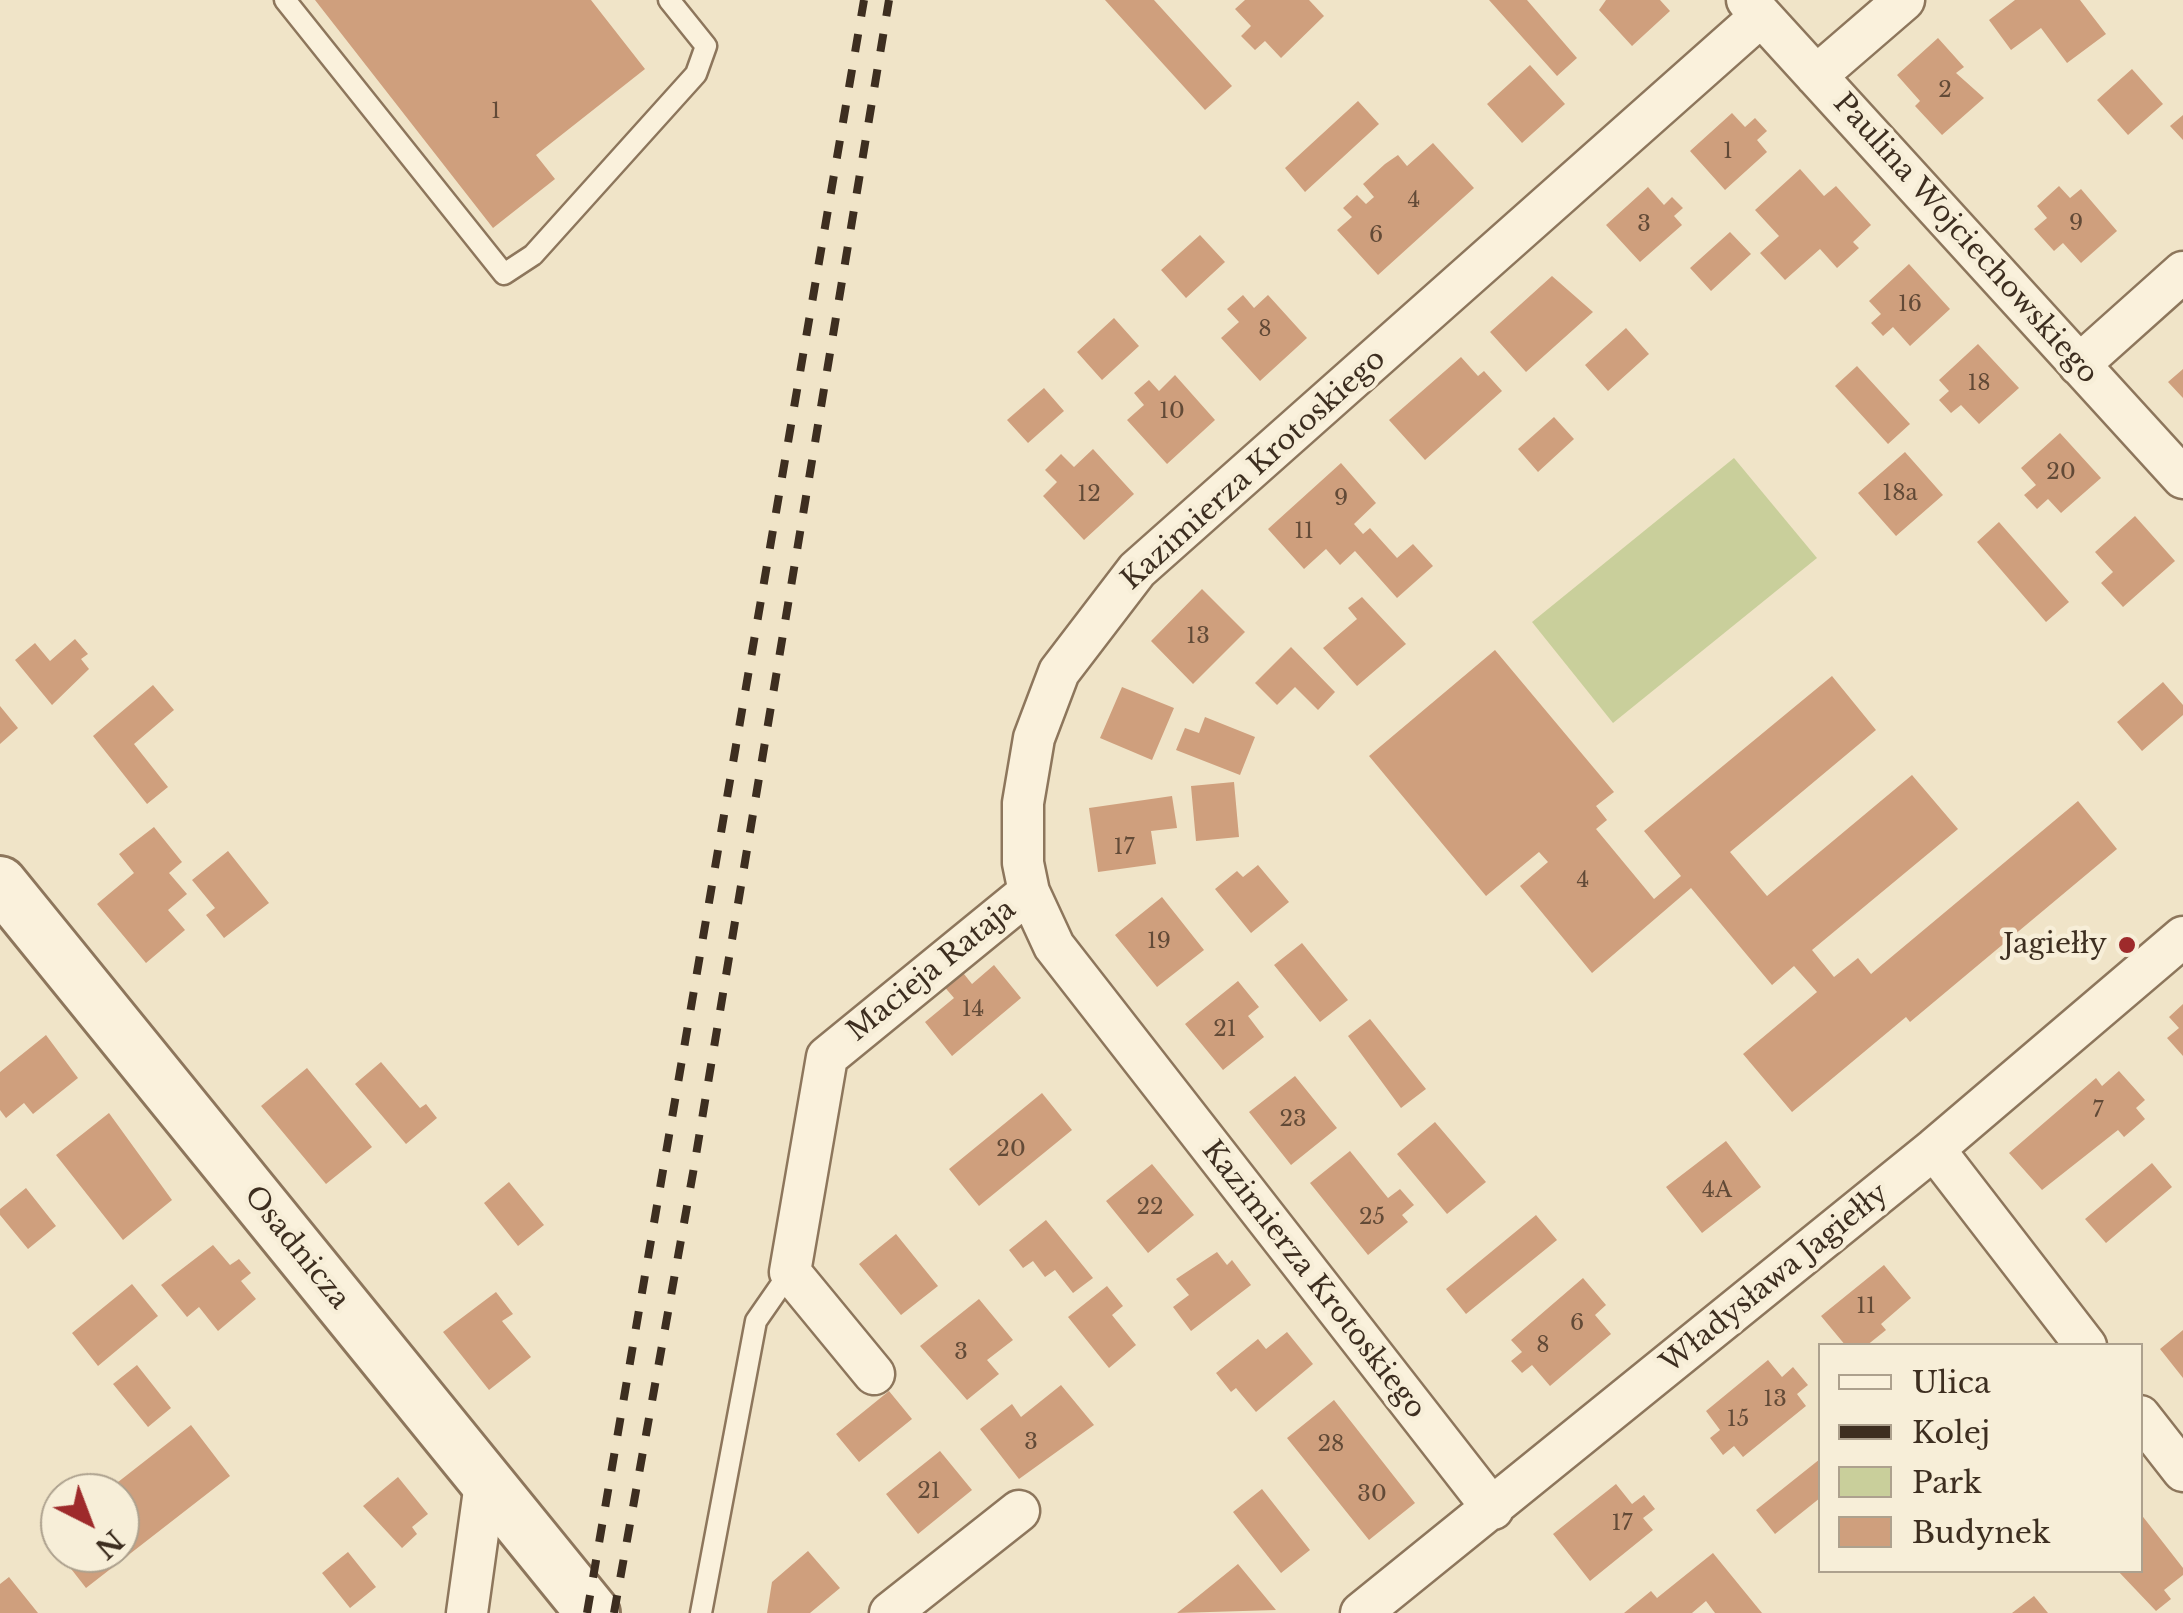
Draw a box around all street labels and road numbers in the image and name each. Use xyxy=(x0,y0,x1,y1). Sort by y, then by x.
street label: Paulina Wojciechowskiego xyxy=(1826,87,2104,391)
street label: Kazimierza Krotoskiego xyxy=(1115,343,1393,597)
street label: Macieja Rataja xyxy=(841,893,1023,1049)
street label: Kazimierza Krotoskiego xyxy=(1194,1134,1432,1426)
street label: Władysława Jagiełły xyxy=(1655,1177,1895,1381)
street label: Osadnicza xyxy=(236,1180,356,1316)

